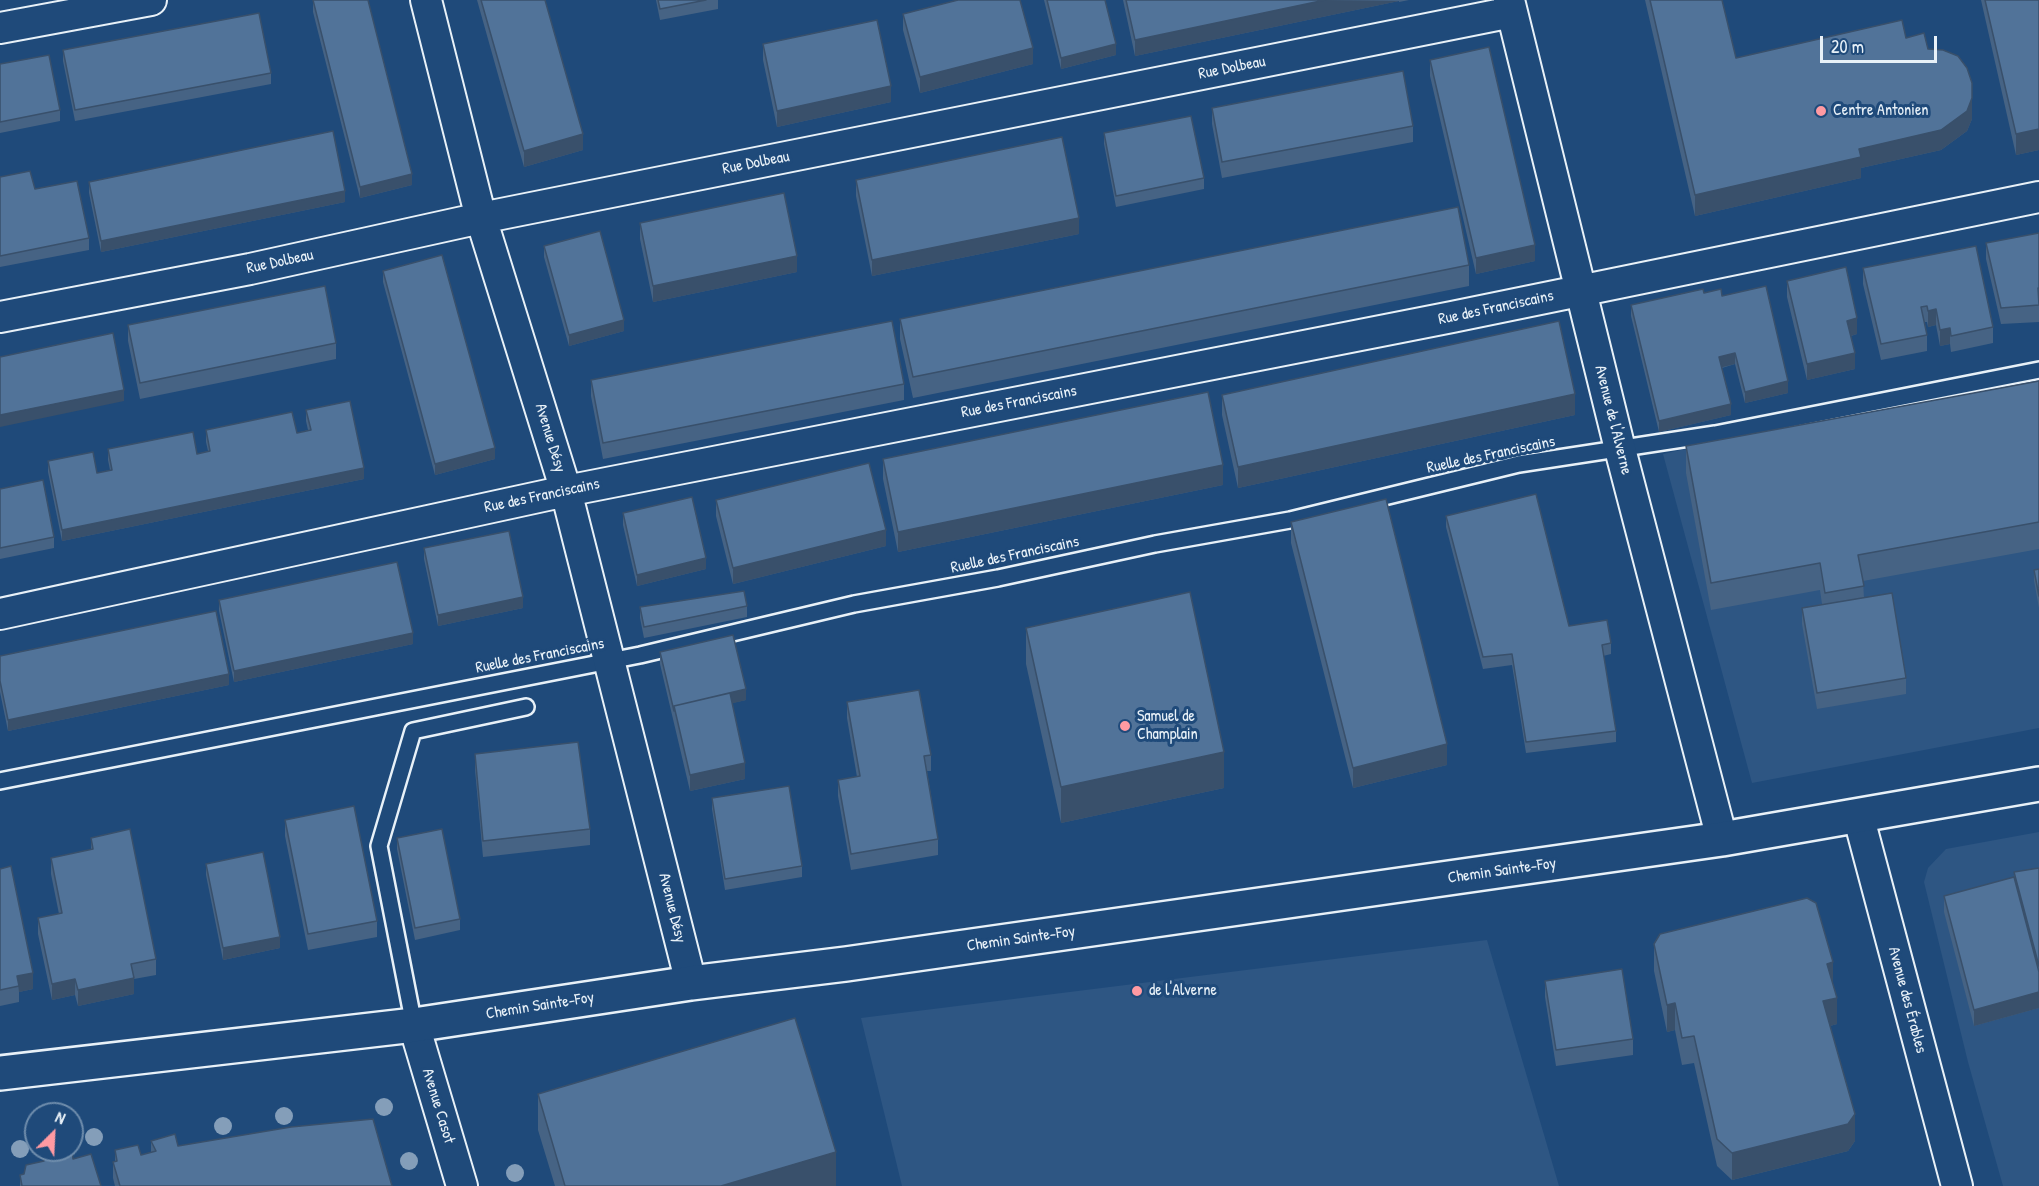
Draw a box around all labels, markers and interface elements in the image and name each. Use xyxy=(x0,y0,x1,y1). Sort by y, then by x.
scale bar xyxy=(1823,24,1940,62)
text: 20 m xyxy=(1831,34,1864,59)
street label: Rue Dolbeau xyxy=(1197,52,1267,84)
place label: Centre Antonien xyxy=(1833,101,1928,121)
marker: Centre Antonien xyxy=(1814,104,1828,118)
street label: Rue Dolbeau xyxy=(721,147,791,179)
street label: Rue Dolbeau xyxy=(245,246,315,278)
street label: Rue des Franciscains xyxy=(1437,286,1555,330)
street label: Avenue de l'Alverne xyxy=(1590,363,1636,477)
street label: Rue des Franciscains xyxy=(960,381,1078,423)
street label: Avenue Désy xyxy=(530,401,570,475)
street label: Ruelle des Franciscains xyxy=(1425,432,1557,478)
street label: Rue des Franciscains xyxy=(483,474,601,518)
street label: Ruelle des Franciscains xyxy=(949,532,1081,578)
street label: Ruelle des Franciscains xyxy=(474,634,606,678)
place label: Samuel de Champlain xyxy=(1137,707,1198,745)
marker: Samuel de Champlain xyxy=(1118,719,1132,733)
street label: Chemin Sainte-Foy xyxy=(1447,854,1557,888)
street label: Avenue Désy xyxy=(654,871,690,945)
street label: Chemin Sainte-Foy xyxy=(966,922,1076,956)
street label: Avenue des Érables xyxy=(1884,945,1930,1055)
place label: de l'Alverne xyxy=(1149,981,1217,1001)
marker: de l'Alverne xyxy=(1130,984,1144,998)
street label: Chemin Sainte-Foy xyxy=(485,988,595,1024)
street label: Avenue Casot xyxy=(418,1066,458,1146)
north arrow xyxy=(24,1102,84,1162)
text: N xyxy=(52,1106,69,1129)

